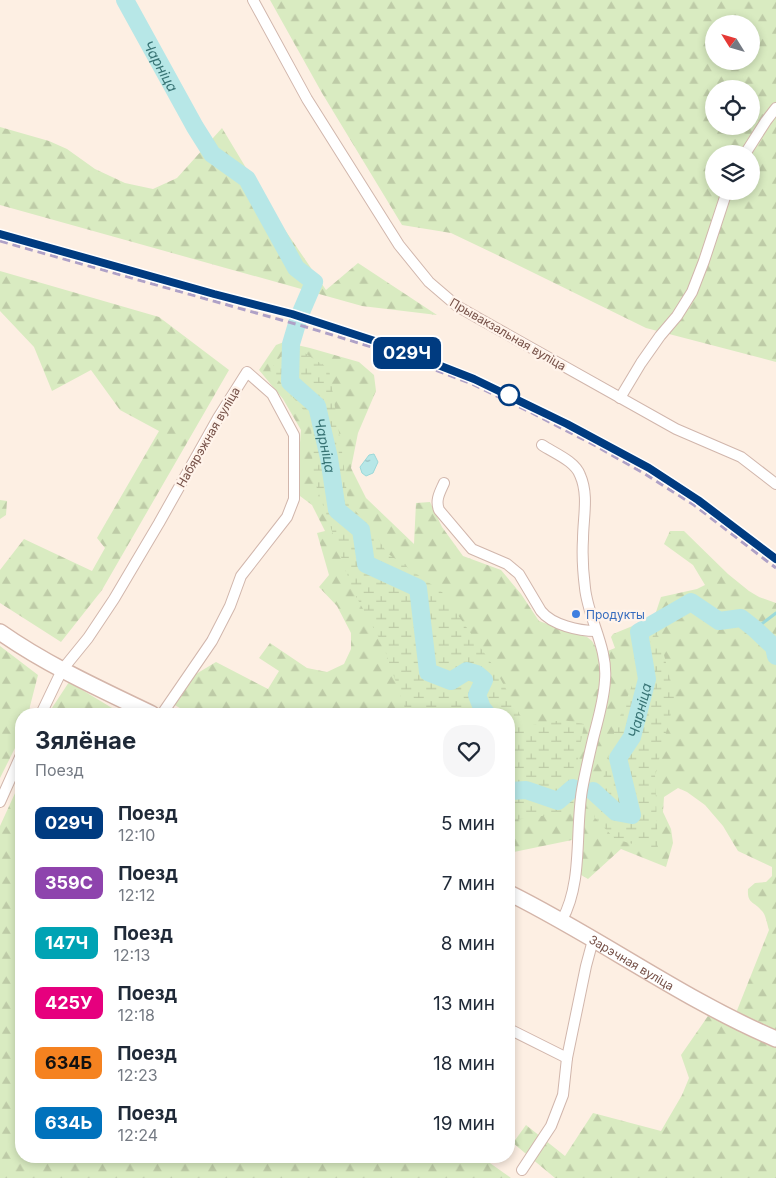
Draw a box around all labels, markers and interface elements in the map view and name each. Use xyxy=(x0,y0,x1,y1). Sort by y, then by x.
north arrow xyxy=(705,15,760,70)
map controls xyxy=(705,15,760,200)
water label: Чарніца xyxy=(140,37,182,95)
button: locate xyxy=(705,80,760,135)
button: layers xyxy=(705,145,760,200)
street label: Прывакзальная вуліца xyxy=(447,295,569,373)
line badge: 029Ч xyxy=(372,337,442,369)
text: 029Ч xyxy=(383,342,431,363)
street label: Набярэжная вуліца xyxy=(173,384,243,490)
unlabelled marker xyxy=(498,384,520,406)
water label: Чарніца xyxy=(312,416,340,474)
place label: Продукты xyxy=(586,607,645,622)
marker: Продукты xyxy=(570,608,582,620)
water label: Чарніца xyxy=(624,681,654,739)
button: heart xyxy=(443,725,495,777)
text: Зялёнае xyxy=(35,726,136,755)
text: Поезд xyxy=(35,760,84,780)
text: Поезд xyxy=(118,802,178,825)
text: 029Ч xyxy=(45,812,93,833)
text: 5 мин xyxy=(441,812,495,835)
text: 12:10 xyxy=(118,825,155,845)
text: Поезд xyxy=(118,862,178,885)
text: 359С xyxy=(45,872,93,893)
text: 7 мин xyxy=(442,872,495,895)
text: 12:12 xyxy=(118,885,155,905)
text: Поезд xyxy=(113,922,173,945)
street label: Зарэчная вуліца xyxy=(587,931,677,993)
text: 147Ч xyxy=(45,932,88,953)
text: 8 мин xyxy=(441,932,495,955)
text: 12:13 xyxy=(113,945,150,965)
text: Поезд xyxy=(118,982,177,1005)
text: 425У xyxy=(45,992,93,1013)
text: 13 мин xyxy=(433,992,495,1015)
text: 12:18 xyxy=(118,1005,155,1025)
text: Поезд xyxy=(117,1042,177,1065)
text: 634Б xyxy=(45,1052,92,1073)
text: 18 мин xyxy=(433,1052,495,1075)
text: 12:23 xyxy=(117,1065,158,1085)
text: Поезд xyxy=(117,1102,177,1125)
text: 634Ь xyxy=(45,1112,92,1133)
text: 19 мин xyxy=(433,1112,495,1135)
text: 12:24 xyxy=(117,1125,158,1145)

